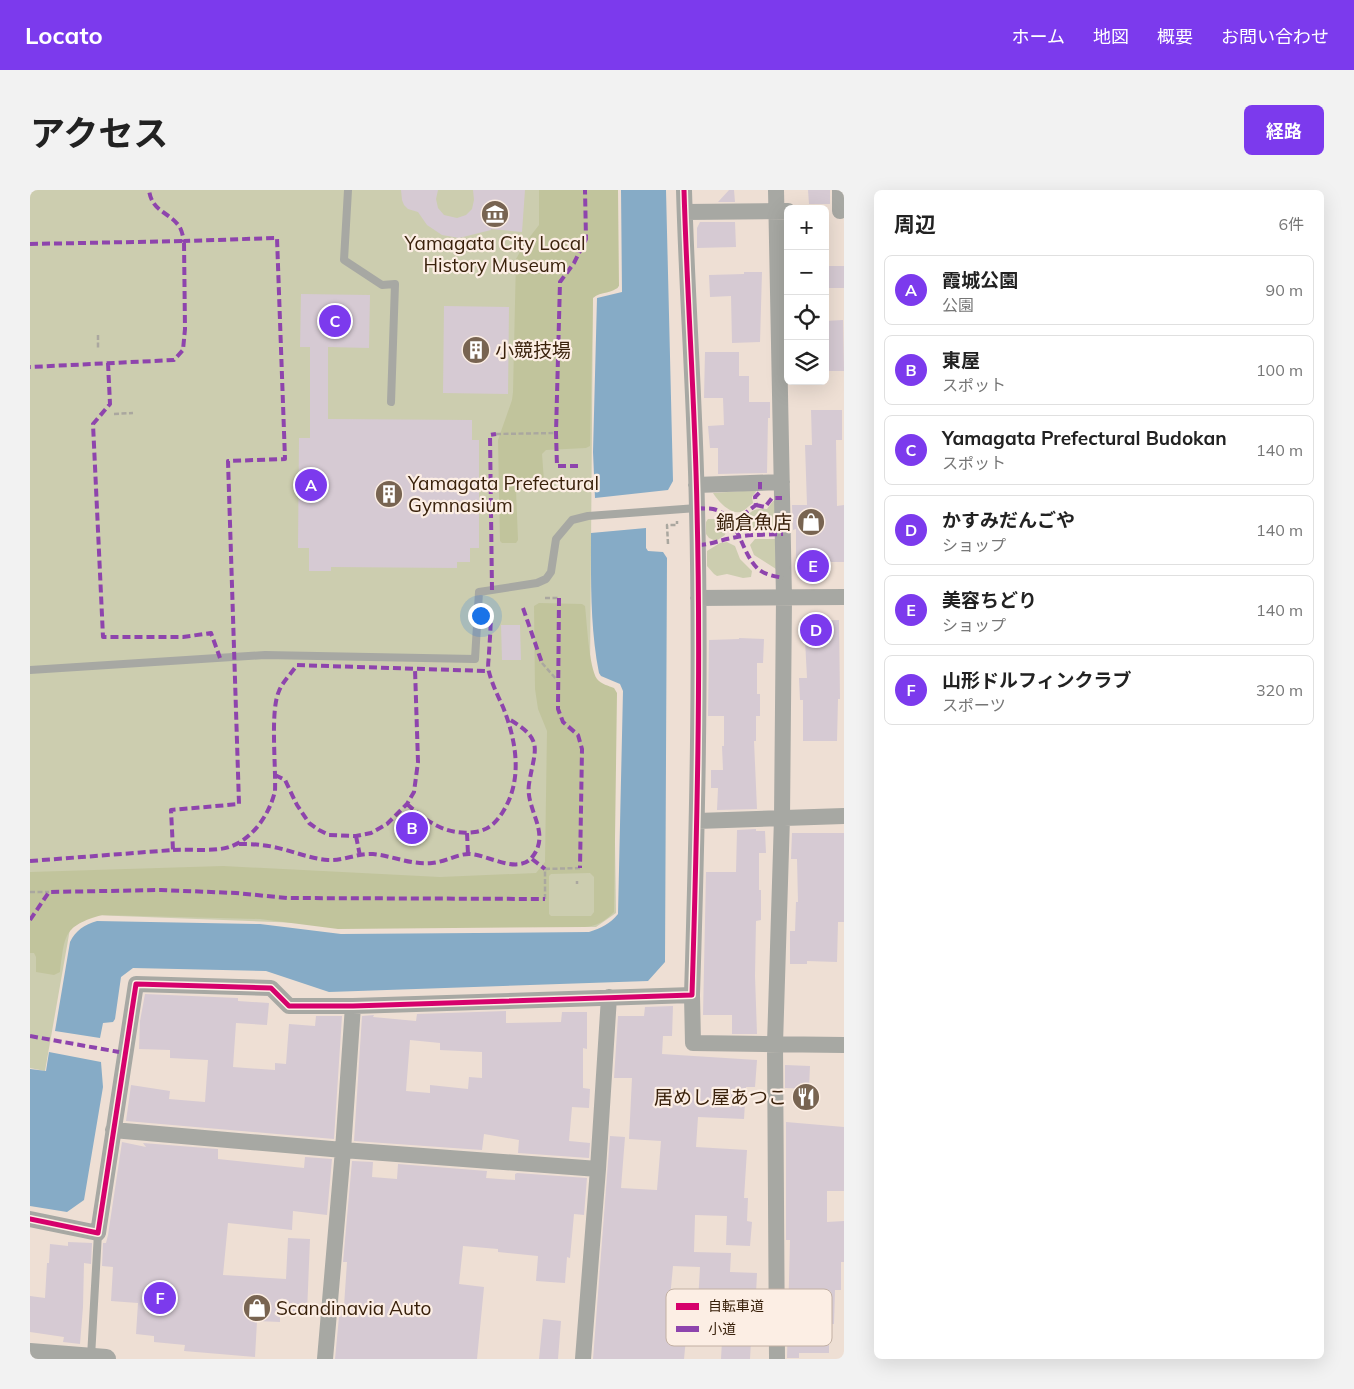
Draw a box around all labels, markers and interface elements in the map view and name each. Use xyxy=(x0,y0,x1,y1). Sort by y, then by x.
text: Locato xyxy=(25,20,103,50)
text: ホーム xyxy=(1012,25,1065,48)
text: 地図 xyxy=(1093,25,1129,48)
text: 概要 xyxy=(1157,25,1193,48)
text: お問い合わせ xyxy=(1221,25,1329,48)
button: 経路 xyxy=(1244,105,1324,155)
text: アクセス xyxy=(30,111,168,155)
museum icon: Yamagata City Local History Museum xyxy=(480,199,510,229)
map controls xyxy=(784,205,829,385)
button: + xyxy=(784,205,829,250)
text: 周辺 xyxy=(894,211,936,237)
text: 6件 xyxy=(1278,214,1304,234)
place label: Yamagata City Local History Museum xyxy=(403,231,586,277)
button: − xyxy=(784,250,829,295)
text: 霞城公園 xyxy=(942,268,1018,292)
text: A xyxy=(905,280,917,300)
text: 90 m xyxy=(1266,280,1303,300)
button: locate xyxy=(784,295,829,340)
text: 公園 xyxy=(942,295,974,315)
pin: C xyxy=(319,302,351,340)
building icon: 小競技場 xyxy=(461,335,491,365)
place label: 小競技場 xyxy=(495,338,571,362)
button: layers xyxy=(784,340,829,385)
text: 東屋 xyxy=(942,348,980,372)
text: B xyxy=(905,360,917,380)
text: 100 m xyxy=(1256,360,1303,380)
text: スポット xyxy=(942,375,1006,395)
text: Yamagata Prefectural Budokan xyxy=(942,426,1227,450)
text: C xyxy=(906,440,916,460)
text: 140 m xyxy=(1256,440,1303,460)
text: スポット xyxy=(942,453,1006,473)
pin: A xyxy=(295,466,327,504)
place label: Yamagata Prefectural Gymnasium xyxy=(407,471,599,517)
building icon: Yamagata Prefectural Gymnasium xyxy=(374,479,404,509)
shop icon: 鍋倉魚店 xyxy=(796,507,826,537)
text: かすみだんごや xyxy=(942,508,1075,532)
place label: 鍋倉魚店 xyxy=(716,510,792,534)
text: D xyxy=(905,520,917,540)
text: 140 m xyxy=(1256,520,1303,540)
text: ショップ xyxy=(942,535,1006,555)
pin: E xyxy=(797,547,829,585)
text: 美容ちどり xyxy=(942,588,1037,612)
text: E xyxy=(906,600,916,620)
text: 140 m xyxy=(1256,600,1303,620)
your location xyxy=(468,603,494,629)
pin: D xyxy=(800,611,832,649)
text: ショップ xyxy=(942,615,1006,635)
text: 山形ドルフィンクラブ xyxy=(942,668,1132,692)
text: F xyxy=(906,680,916,700)
text: 320 m xyxy=(1256,680,1303,700)
text: スポーツ xyxy=(942,695,1006,715)
pin: B xyxy=(396,809,428,847)
restaurant icon: 居めし屋あつこ xyxy=(791,1082,821,1112)
place label: 居めし屋あつこ xyxy=(654,1085,787,1109)
pin: F xyxy=(144,1279,176,1317)
legend xyxy=(666,1289,832,1346)
shop icon: Scandinavia Auto xyxy=(242,1293,272,1323)
place label: Scandinavia Auto xyxy=(276,1296,431,1320)
text: 自転車道 xyxy=(708,1297,764,1315)
text: 小道 xyxy=(708,1320,736,1338)

